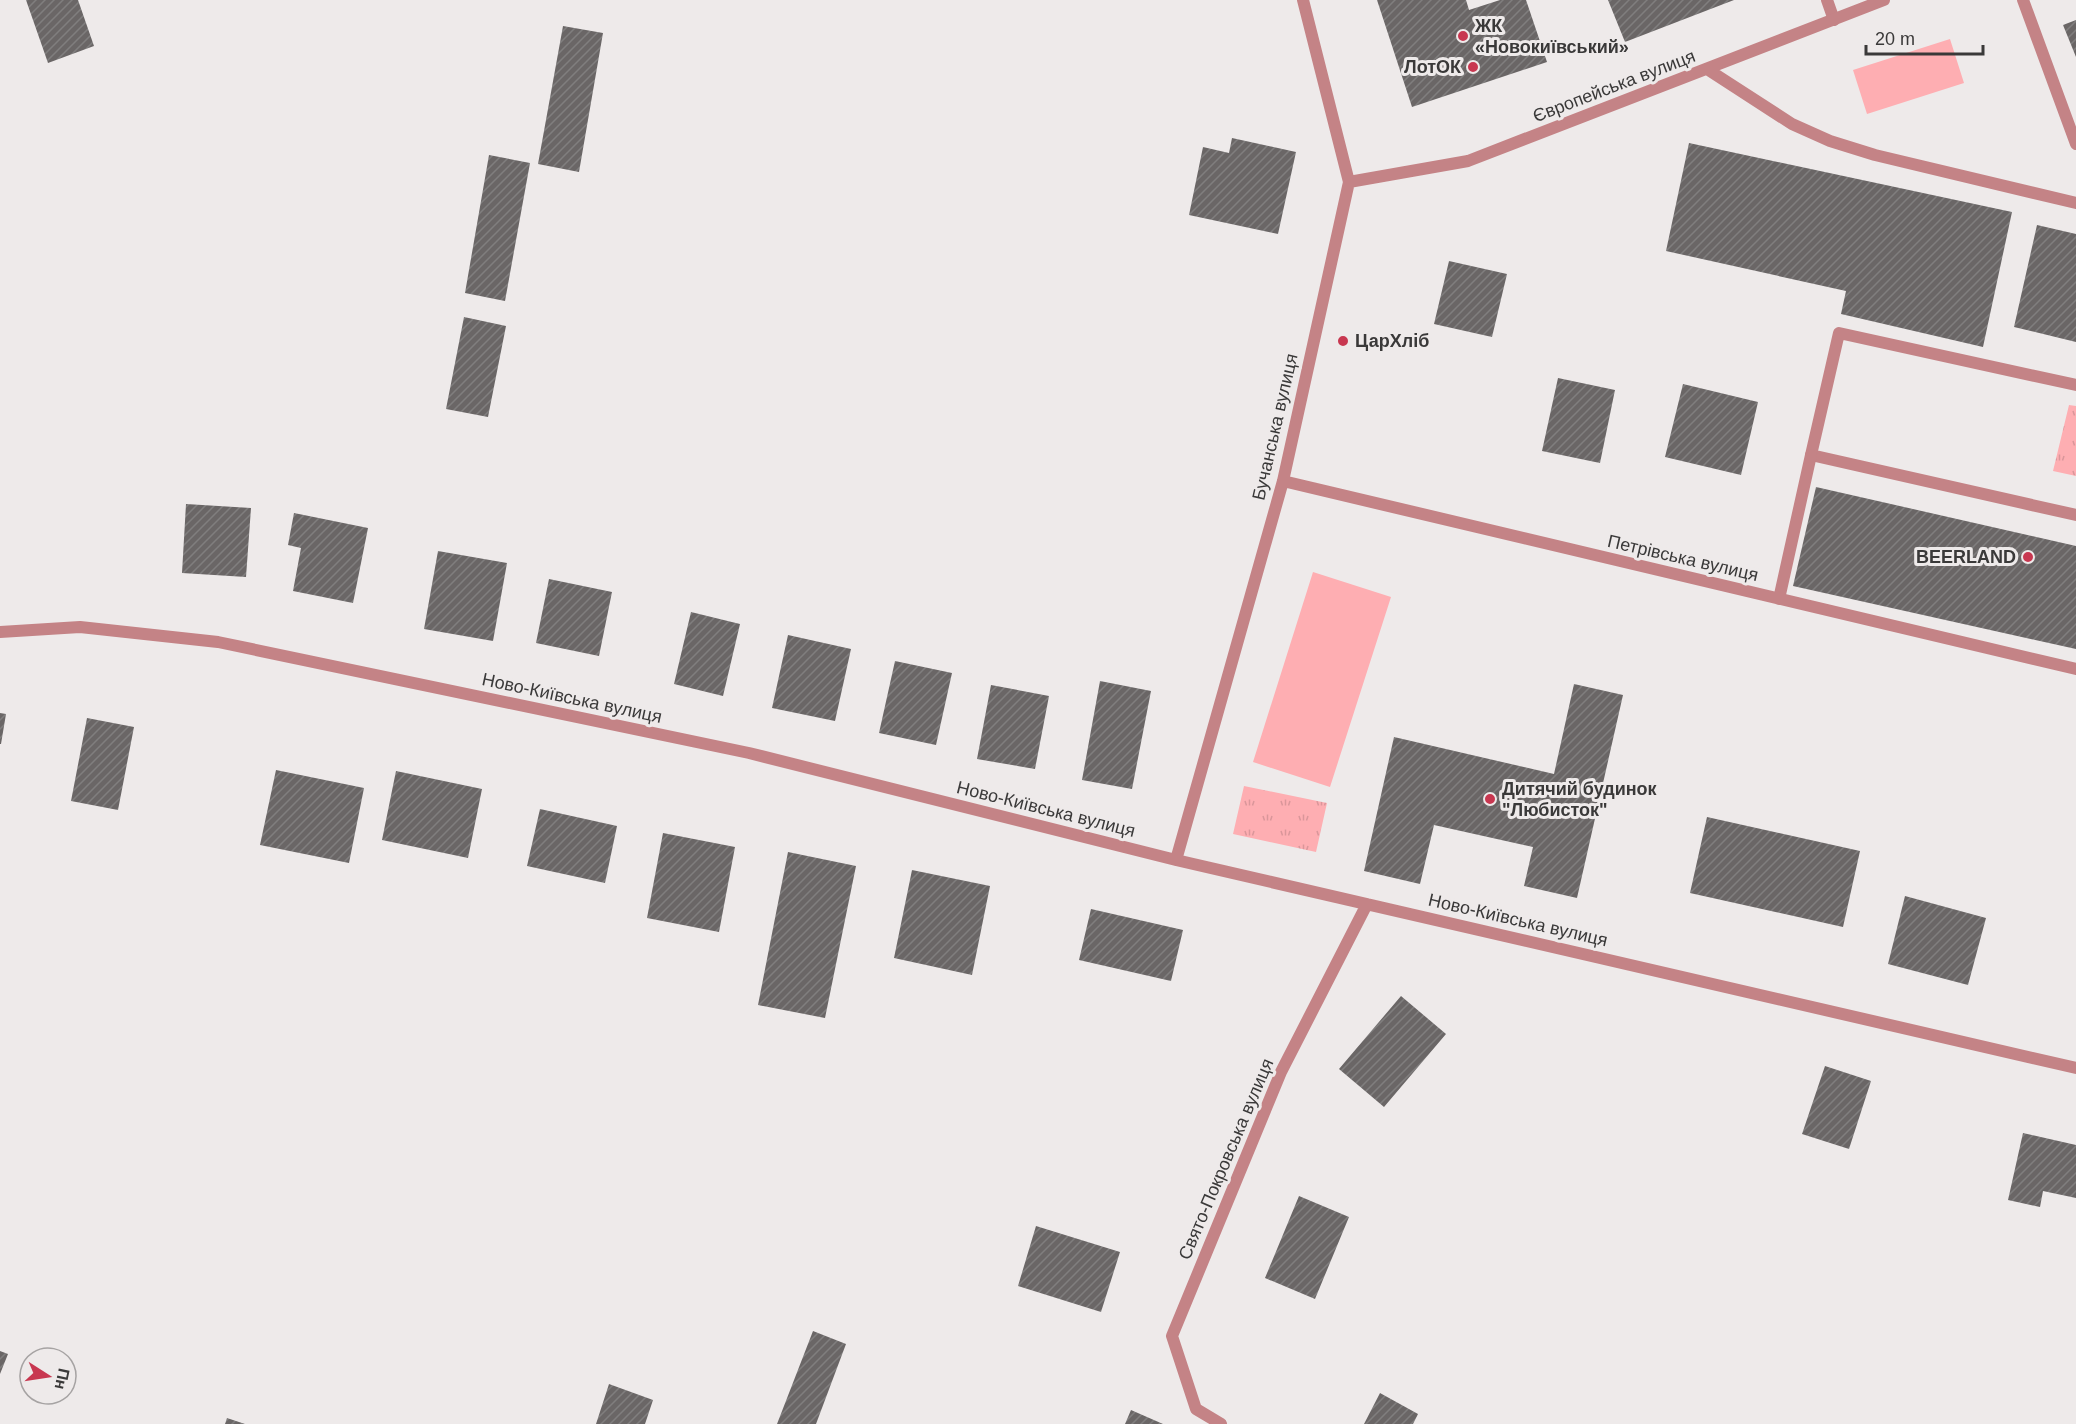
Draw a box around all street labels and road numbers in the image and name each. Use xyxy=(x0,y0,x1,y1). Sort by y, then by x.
street label: Європейська вулиця xyxy=(1530,46,1698,126)
street label: Бучанська вулиця xyxy=(1248,352,1302,502)
street label: Петрівська вулиця xyxy=(1606,531,1760,585)
street label: Ново-Київська вулиця xyxy=(480,669,664,727)
street label: Ново-Київська вулиця xyxy=(955,777,1137,841)
street label: Ново-Київська вулиця xyxy=(1426,890,1610,950)
street label: Свято-Покровська вулиця xyxy=(1175,1055,1277,1263)

